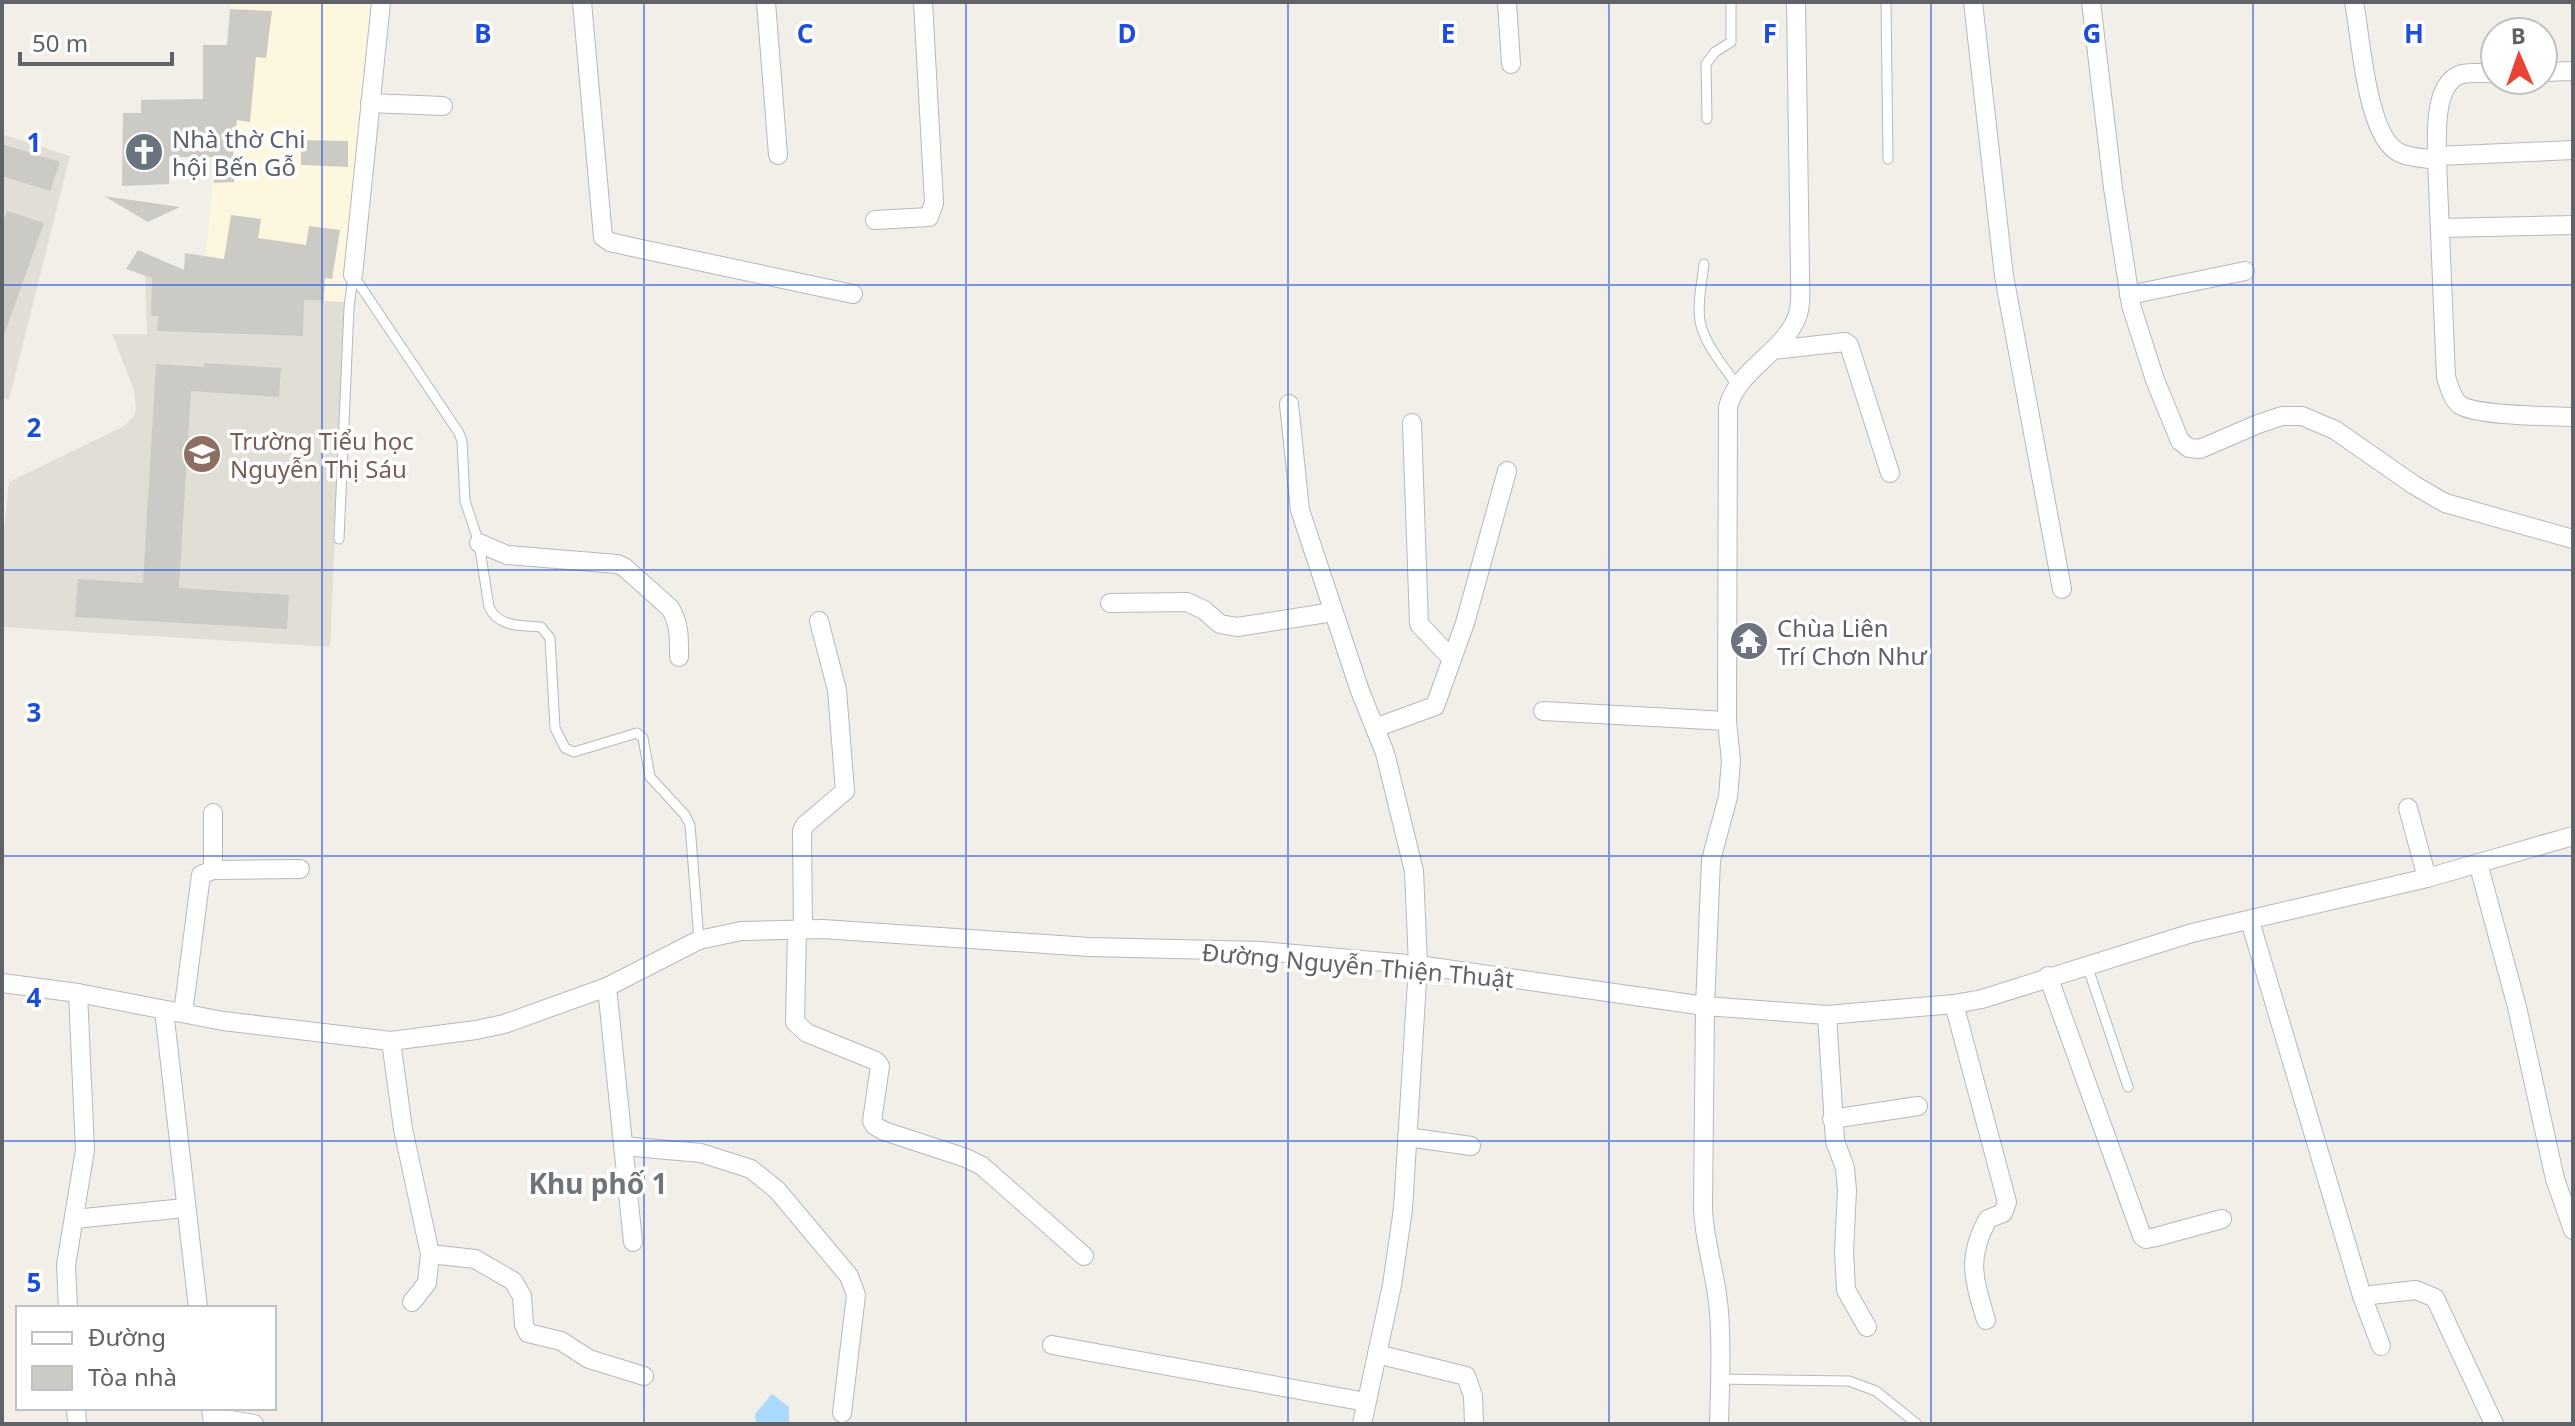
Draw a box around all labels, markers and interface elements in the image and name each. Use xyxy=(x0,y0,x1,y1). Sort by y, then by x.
text: B xyxy=(474,15,492,51)
text: C xyxy=(797,15,813,51)
text: D xyxy=(1117,15,1137,51)
text: E xyxy=(1441,15,1455,51)
text: F xyxy=(1763,15,1777,51)
text: G xyxy=(2083,15,2101,51)
text: H xyxy=(2404,15,2424,51)
scale bar xyxy=(20,16,172,66)
north arrow xyxy=(2479,16,2559,96)
text: B xyxy=(2510,20,2526,50)
text: 50 m xyxy=(32,26,88,59)
place label: Nhà thờ Chi hội Bến Gỗ xyxy=(172,122,306,183)
text: 1 xyxy=(27,124,41,160)
church icon: Nhà thờ Chi hội Bến Gỗ xyxy=(123,131,165,173)
text: 2 xyxy=(27,409,42,445)
place label: Trường Tiểu học Nguyễn Thị Sáu xyxy=(230,424,414,485)
school or university icon: Trường Tiểu học Nguyễn Thị Sáu xyxy=(181,433,223,475)
place label: Chùa Liên Trí Chơn Như xyxy=(1777,611,1927,672)
temple icon: Chùa Liên Trí Chơn Như xyxy=(1728,620,1770,662)
text: 3 xyxy=(27,694,41,730)
street label: Đường Nguyễn Thiện Thuật xyxy=(1201,935,1516,995)
text: 4 xyxy=(27,979,42,1015)
district label: Khu phố 1 xyxy=(529,1164,667,1202)
text: 5 xyxy=(27,1264,41,1300)
legend xyxy=(16,1306,276,1410)
text: Đường xyxy=(88,1320,166,1353)
text: Tòa nhà xyxy=(88,1360,177,1393)

